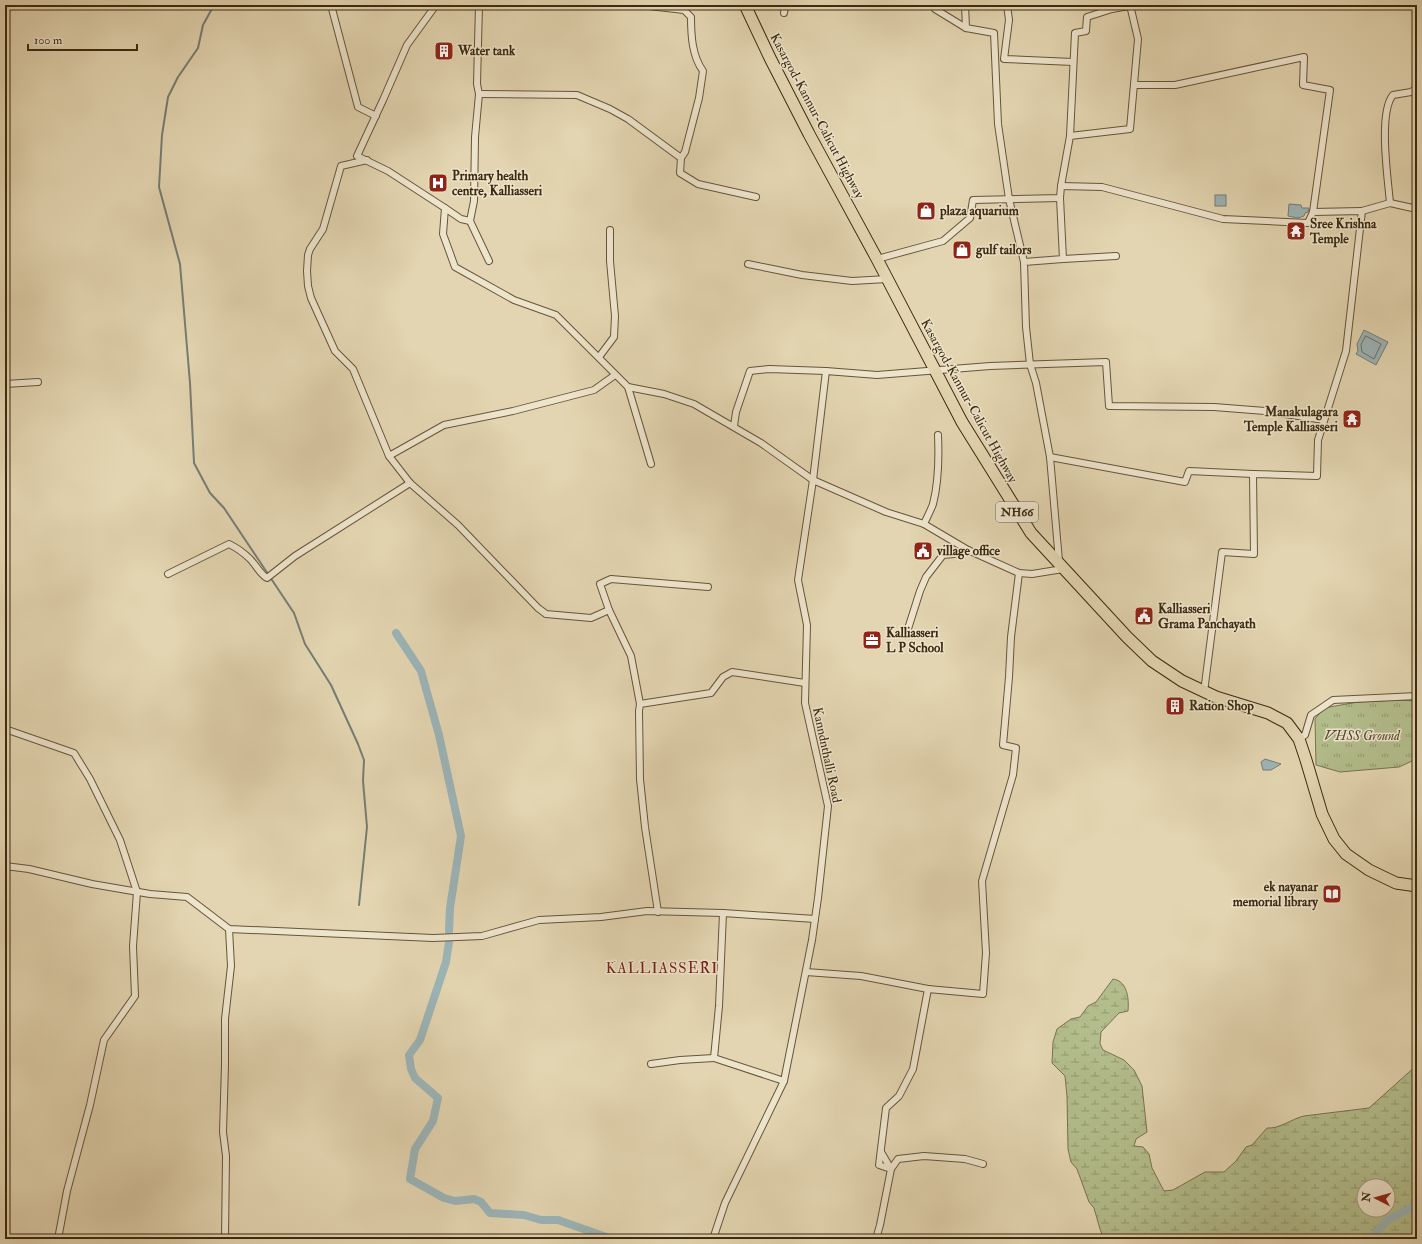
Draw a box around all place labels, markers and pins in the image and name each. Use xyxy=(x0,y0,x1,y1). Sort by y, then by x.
building icon: Water tank xyxy=(433,40,455,62)
place label: Water tank xyxy=(457,43,516,59)
place label: Primary health centre, Kalliasseri xyxy=(452,168,543,199)
hospital icon: Primary health centre, Kalliasseri xyxy=(427,172,449,194)
shop icon: plaza aquarium xyxy=(915,200,937,222)
place label: plaza aquarium xyxy=(939,203,1020,220)
place label: Sree Krishna Temple xyxy=(1309,216,1377,248)
temple icon: Sree Krishna Temple xyxy=(1285,220,1307,242)
shop icon: gulf tailors xyxy=(951,239,973,261)
place label: gulf tailors xyxy=(975,242,1032,259)
place label: Manakulagara Temple Kalliasseri xyxy=(1243,404,1339,436)
temple icon: Manakulagara Temple Kalliasseri xyxy=(1341,408,1363,430)
public building icon: village office xyxy=(912,540,934,562)
place label: village office xyxy=(936,543,1001,560)
place label: Kalliasseri Grama Panchayath xyxy=(1158,601,1256,633)
public building icon: Kalliasseri Grama Panchayath xyxy=(1133,605,1155,627)
place label: Kalliasseri L P School xyxy=(886,625,944,656)
office icon: Kalliasseri L P School xyxy=(861,629,883,651)
building icon: Ration Shop xyxy=(1164,695,1186,717)
place label: Ration Shop xyxy=(1189,698,1254,715)
place label: ek nayanar memorial library xyxy=(1233,879,1319,911)
library icon: ek nayanar memorial library xyxy=(1321,883,1343,905)

